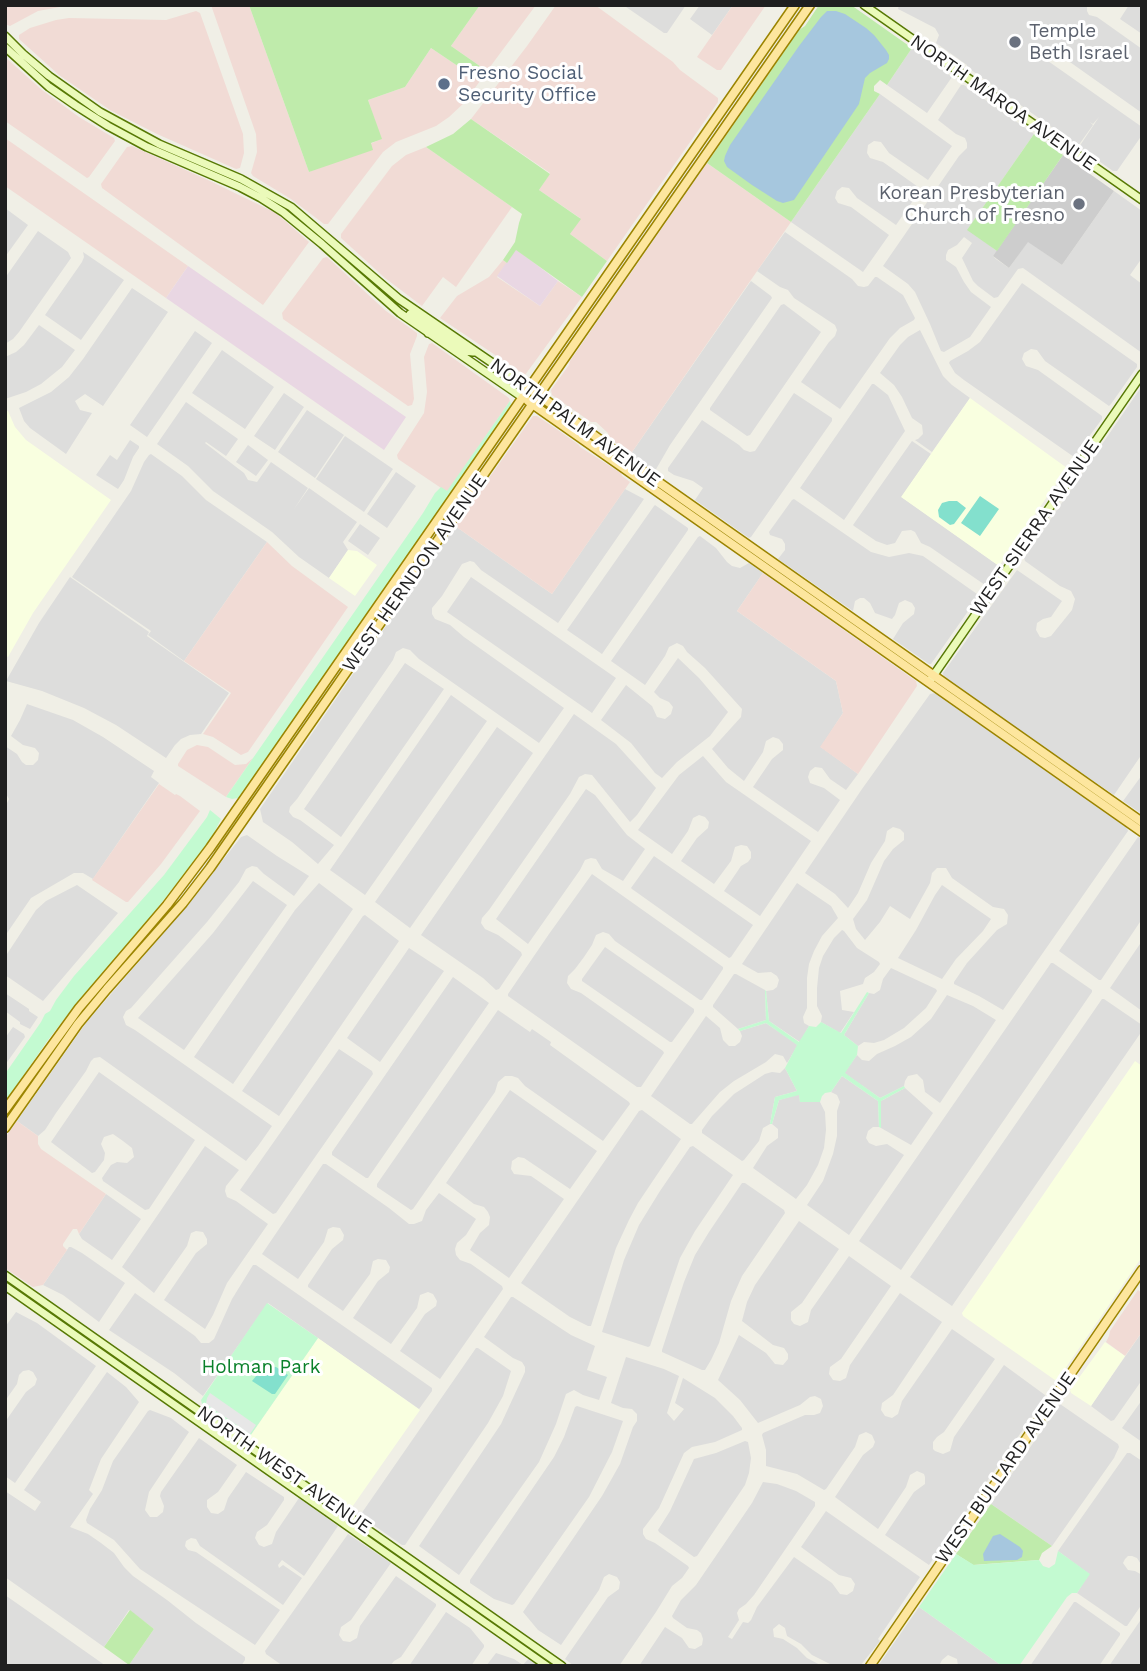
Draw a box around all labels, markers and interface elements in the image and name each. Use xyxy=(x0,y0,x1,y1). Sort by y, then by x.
place label: Temple Beth Israel xyxy=(1029,20,1129,64)
street label: NORTH MAROA AVENUE xyxy=(906,30,1100,176)
marker: Temple Beth Israel xyxy=(1007,34,1023,50)
place label: Fresno Social Security Office xyxy=(458,62,596,106)
marker: Fresno Social Security Office xyxy=(436,76,452,92)
place label: Korean Presbyterian Church of Fresno xyxy=(879,182,1065,226)
marker: Korean Presbyterian Church of Fresno xyxy=(1071,196,1087,212)
street label: NORTH PALM AVENUE xyxy=(485,354,665,492)
street label: WEST SIERRA AVENUE xyxy=(966,436,1104,620)
street label: WEST HERNDON AVENUE xyxy=(338,470,492,676)
park label: Holman Park xyxy=(202,1356,320,1378)
street label: WEST BULLARD AVENUE xyxy=(931,1368,1081,1568)
street label: NORTH WEST AVENUE xyxy=(192,1401,376,1539)

